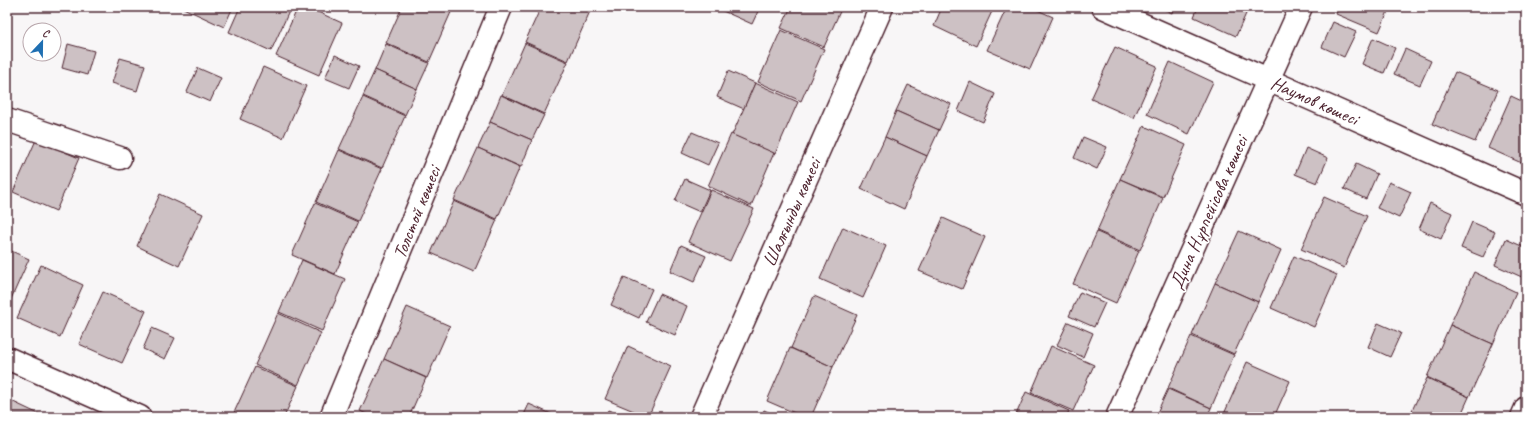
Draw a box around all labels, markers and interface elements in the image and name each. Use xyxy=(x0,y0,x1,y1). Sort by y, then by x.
north arrow xyxy=(22,22,62,62)
text: С xyxy=(41,25,52,41)
street label: Наумов көшесі xyxy=(1267,71,1364,132)
street label: Дина Нұрпейісова көшесі xyxy=(1164,130,1254,293)
street label: Шалғынды көшесі xyxy=(757,152,827,270)
street label: Толстой көшесі xyxy=(388,160,447,262)

